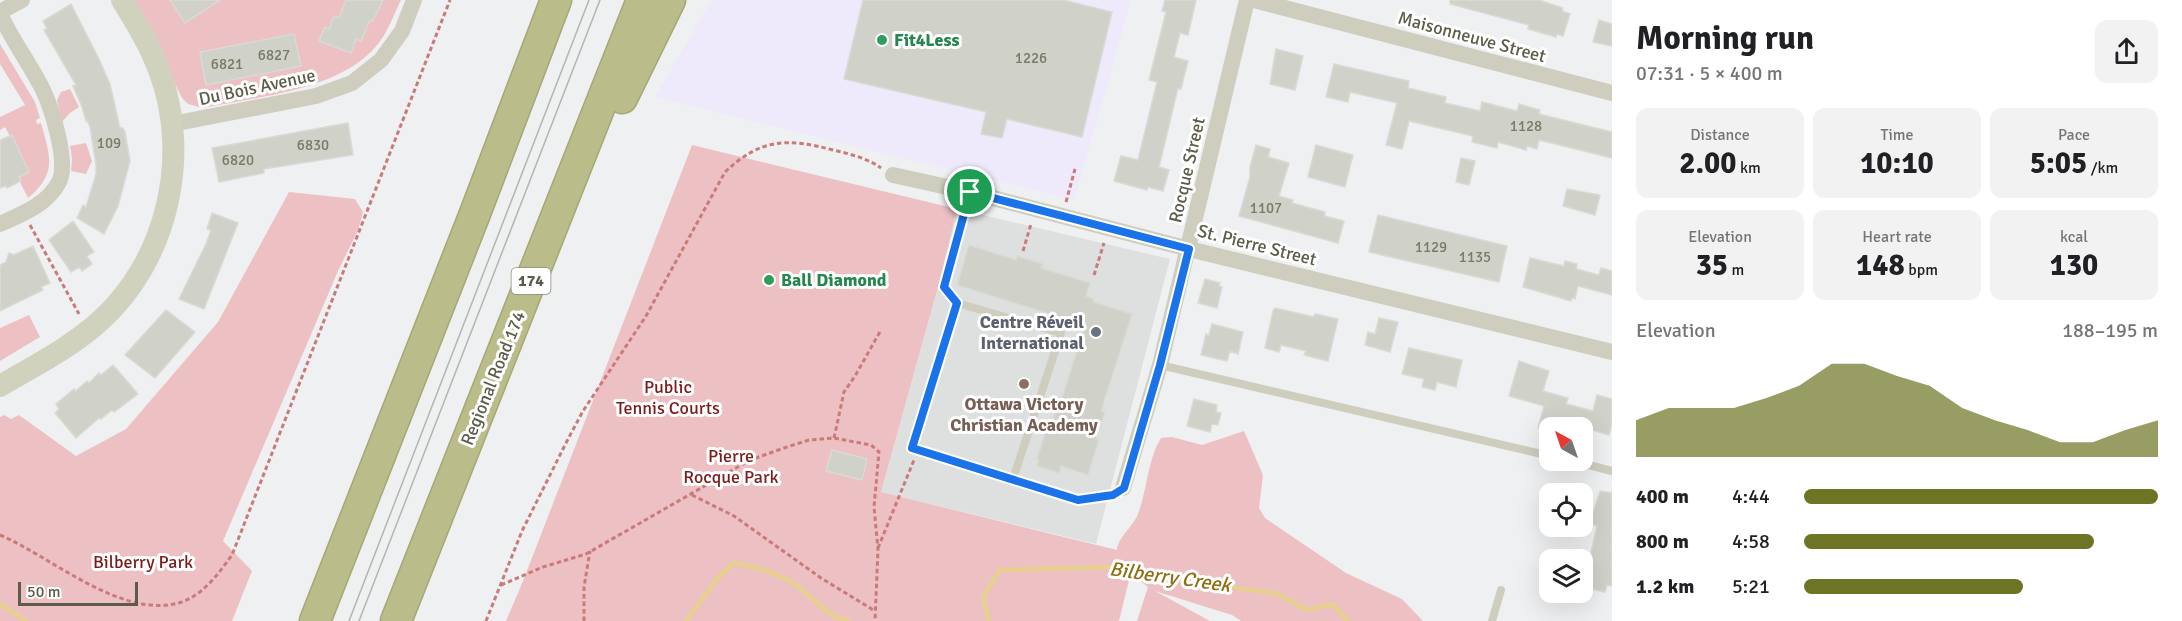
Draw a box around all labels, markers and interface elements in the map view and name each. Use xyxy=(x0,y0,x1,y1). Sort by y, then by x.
street label: Maisonneuve Street xyxy=(1396,7,1548,67)
text: Morning run xyxy=(1636,18,1814,59)
button: share xyxy=(2095,20,2158,83)
place label: Fit4Less xyxy=(894,29,960,51)
marker: Fit4Less xyxy=(875,33,889,47)
house number: 6827 xyxy=(258,46,290,64)
house number: 1226 xyxy=(1015,49,1047,67)
house number: 6821 xyxy=(211,55,243,73)
text: 07:31 · 5 × 400 m xyxy=(1636,61,1783,86)
street label: Du Bois Avenue xyxy=(197,64,317,110)
street label: Rocque Street xyxy=(1164,115,1210,225)
house number: 1128 xyxy=(1510,117,1542,135)
text: Distance xyxy=(1690,125,1750,145)
text: Time xyxy=(1881,125,1913,145)
text: Pace xyxy=(2058,125,2090,145)
house number: 109 xyxy=(97,134,121,152)
house number: 6830 xyxy=(297,136,329,154)
text: 2.00 xyxy=(1679,145,1736,182)
text: 10:10 xyxy=(1860,145,1934,182)
text: 5:05 xyxy=(2030,145,2087,182)
house number: 6820 xyxy=(222,151,254,169)
text: km xyxy=(1736,158,1761,178)
text: /km xyxy=(2087,158,2118,178)
pin xyxy=(944,166,995,217)
icon: arrive xyxy=(953,175,986,208)
house number: 1107 xyxy=(1250,199,1282,217)
street label: St. Pierre Street xyxy=(1195,220,1319,270)
text: Elevation xyxy=(1688,227,1752,247)
text: Heart rate xyxy=(1862,227,1932,247)
text: kcal xyxy=(2060,227,2088,247)
house number: 1129 xyxy=(1415,238,1447,256)
text: 35 xyxy=(1696,247,1728,284)
text: 148 xyxy=(1856,247,1905,284)
text: 130 xyxy=(2050,247,2098,284)
house number: 1135 xyxy=(1459,248,1491,266)
text: m xyxy=(1728,260,1744,280)
text: bpm xyxy=(1905,260,1938,280)
road number: 174 xyxy=(512,268,550,294)
place label: Ball Diamond xyxy=(781,269,887,291)
marker: Ball Diamond xyxy=(762,273,776,287)
street label: Regional Road 174 xyxy=(456,307,530,448)
place label: Centre Réveil International xyxy=(980,311,1084,354)
text: Elevation xyxy=(1636,318,1716,343)
text: 188–195 m xyxy=(2062,318,2158,343)
marker: Centre Réveil International xyxy=(1089,325,1103,339)
park label: Public Tennis Courts xyxy=(616,376,720,419)
marker: Ottawa Victory Christian Academy xyxy=(1017,377,1031,391)
place label: Ottawa Victory Christian Academy xyxy=(950,393,1098,436)
north arrow xyxy=(1539,417,1593,471)
map controls xyxy=(1539,417,1593,603)
park label: Pierre Rocque Park xyxy=(683,445,779,488)
button: locate xyxy=(1539,483,1593,537)
text: 400 m xyxy=(1636,484,1689,509)
text: 4:44 xyxy=(1732,484,1770,509)
text: 800 m xyxy=(1636,529,1689,554)
text: 4:58 xyxy=(1732,529,1770,554)
button: layers xyxy=(1539,549,1593,603)
park label: Bilberry Park xyxy=(93,551,193,573)
water label: Bilberry Creek xyxy=(1108,556,1234,598)
text: 1.2 km xyxy=(1636,574,1694,599)
text: 5:21 xyxy=(1732,574,1770,599)
scale bar xyxy=(18,579,138,606)
text: 50 m xyxy=(27,582,61,602)

